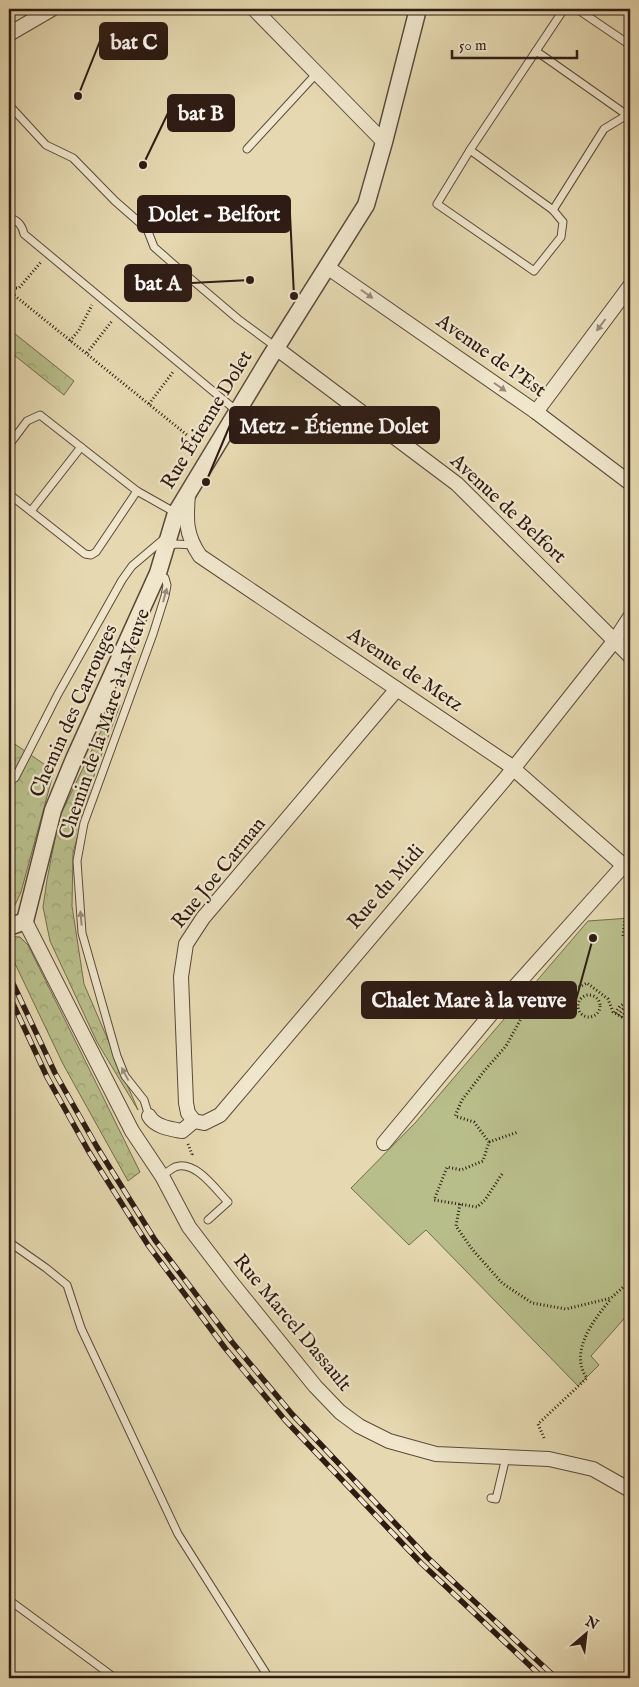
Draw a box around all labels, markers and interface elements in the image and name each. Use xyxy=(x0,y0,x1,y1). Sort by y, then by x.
callout: bat C xyxy=(100,23,167,59)
scale bar xyxy=(452,28,576,60)
text: bat C xyxy=(109,30,158,57)
text: 50 m xyxy=(459,36,487,55)
callout: bat B xyxy=(168,95,234,131)
text: bat B xyxy=(177,101,224,128)
callout: Dolet - Belfort xyxy=(138,196,290,232)
text: Dolet - Belfort xyxy=(148,202,281,229)
callout: bat A xyxy=(125,265,191,301)
text: bat A xyxy=(134,271,183,298)
one-way arrow xyxy=(360,289,374,299)
street label: Avenue de l'Est xyxy=(430,308,551,403)
one-way arrow xyxy=(596,318,606,332)
street label: Rue Étienne Dolet xyxy=(156,346,258,494)
one-way arrow xyxy=(493,382,507,392)
callout: Metz - Étienne Dolet xyxy=(230,407,439,443)
text: Metz - Étienne Dolet xyxy=(239,413,429,441)
street label: Avenue de Belfort xyxy=(444,448,571,569)
one-way arrow xyxy=(161,588,169,603)
street label: Chemin de la Mare à la Veuve xyxy=(54,606,156,842)
street label: Chemin des Carrouges xyxy=(25,621,123,801)
street label: Avenue de Metz xyxy=(342,622,467,718)
street label: Rue Joe Carman xyxy=(166,812,272,934)
street label: Rue du Midi xyxy=(342,839,430,935)
one-way arrow xyxy=(77,910,85,926)
callout: Chalet Mare à la veuve xyxy=(362,982,576,1018)
text: Chalet Mare à la veuve xyxy=(372,988,567,1015)
one-way arrow xyxy=(121,1067,129,1081)
street label: Rue Marcel Dassault xyxy=(227,1249,357,1397)
north arrow xyxy=(562,1610,612,1660)
text: N xyxy=(581,1612,601,1634)

